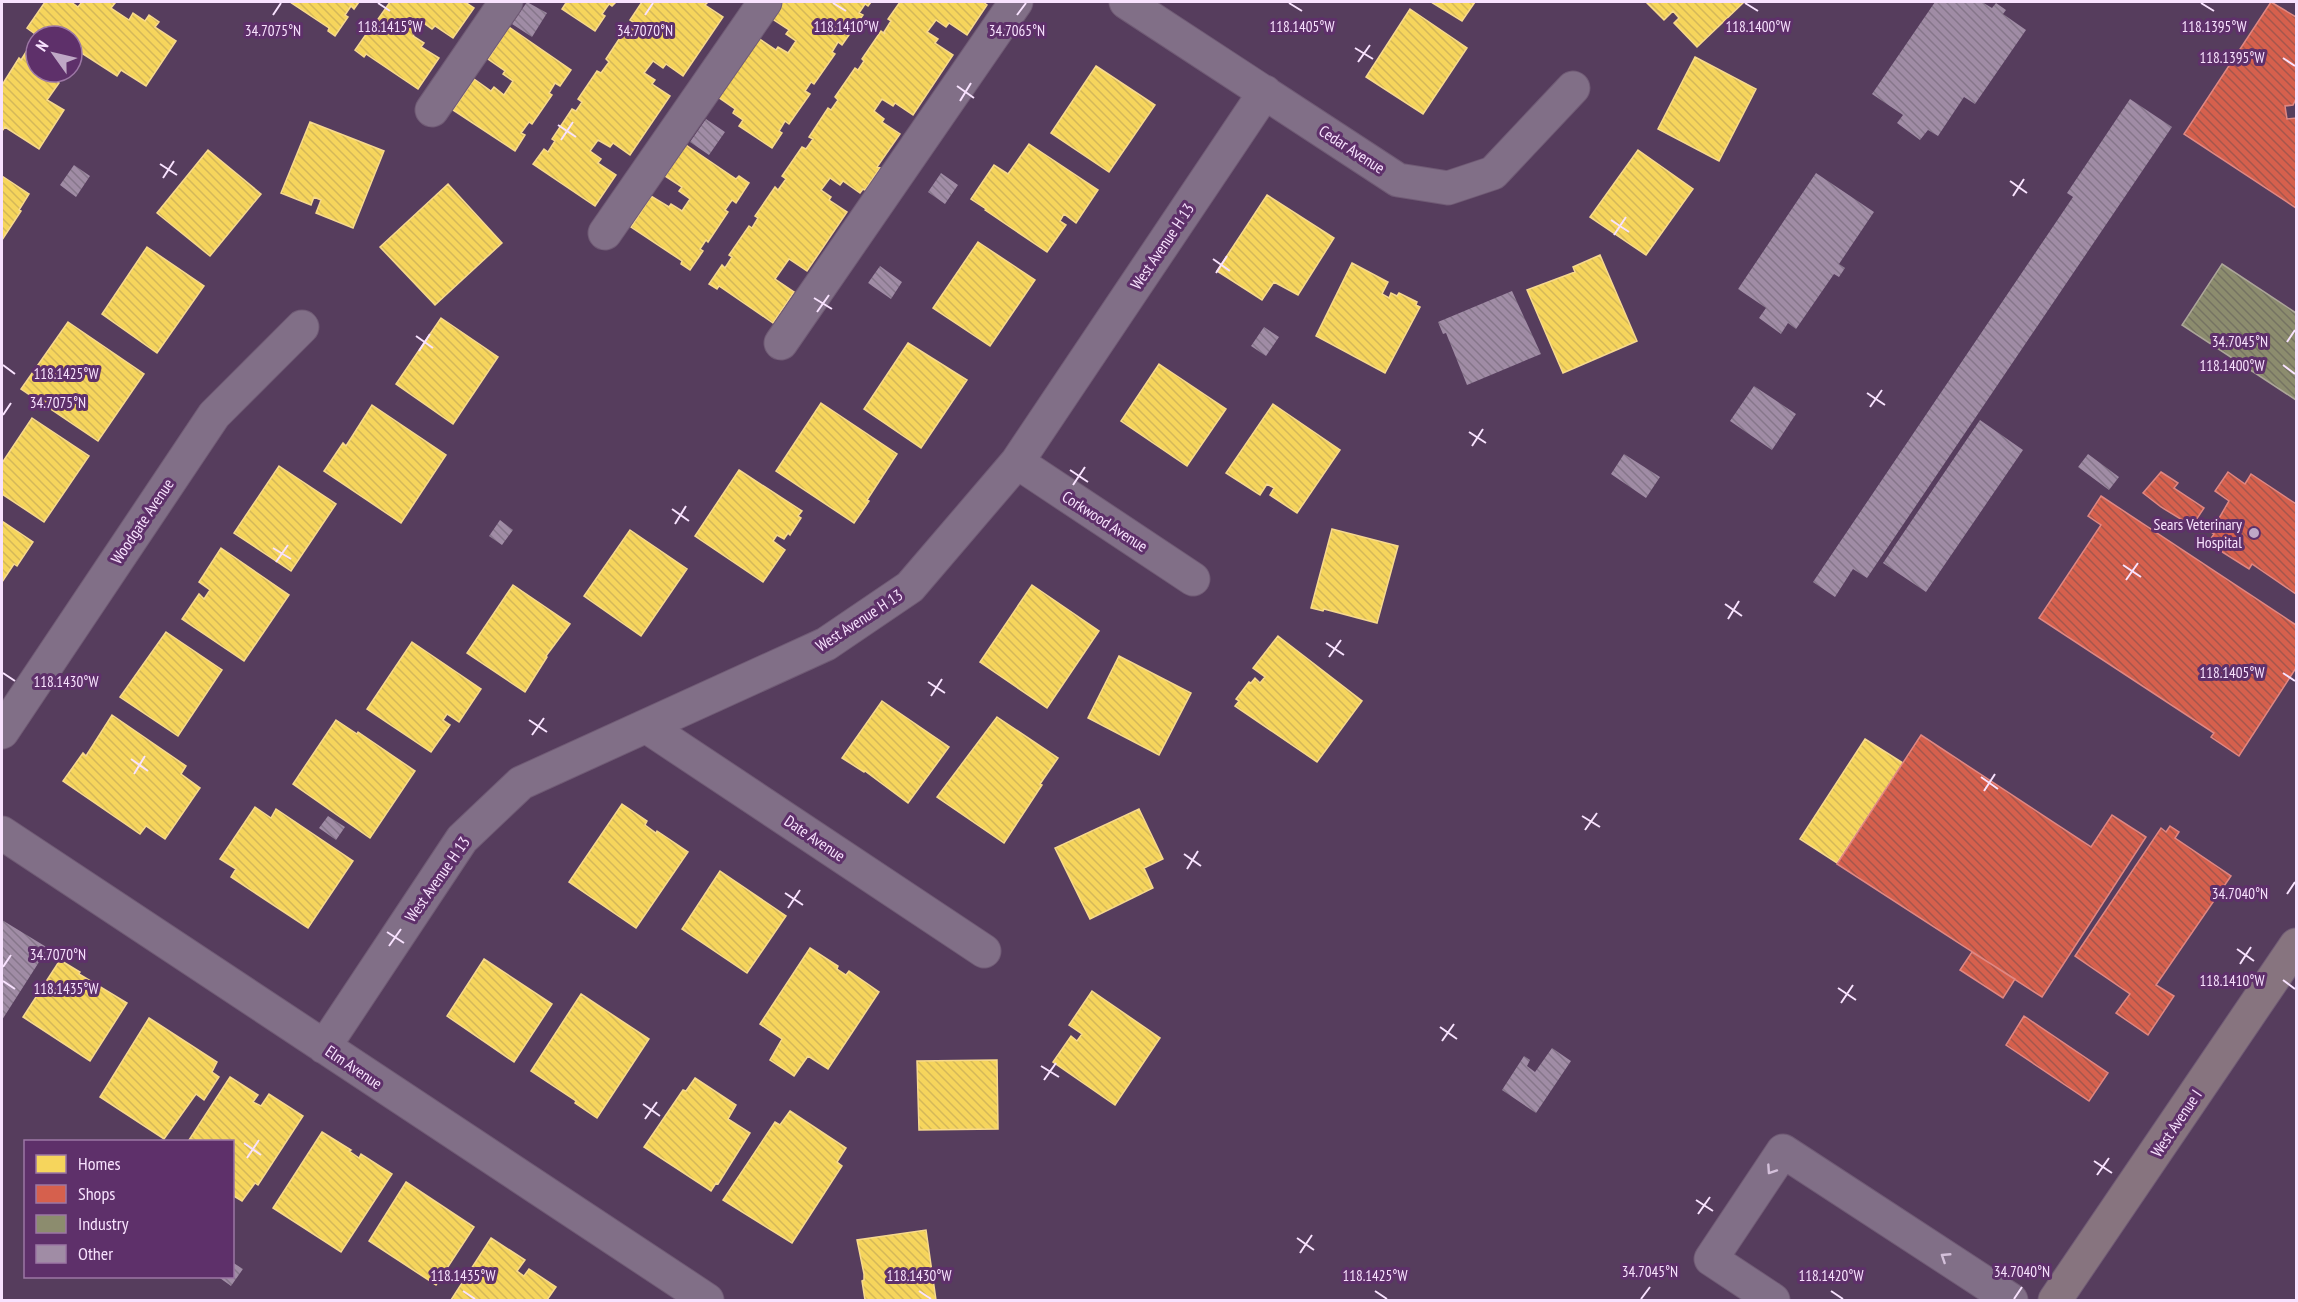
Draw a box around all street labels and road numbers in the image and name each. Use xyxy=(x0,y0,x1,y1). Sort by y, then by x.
street label: Cedar Avenue xyxy=(1315,120,1389,178)
street label: West Avenue H 13 xyxy=(1126,199,1198,293)
street label: Woodgate Avenue xyxy=(106,475,178,567)
street label: Corkwood Avenue xyxy=(1059,486,1151,556)
street label: West Avenue H 13 xyxy=(812,584,906,656)
street label: Date Avenue xyxy=(781,810,849,866)
street label: West Avenue H 13 xyxy=(400,832,474,926)
street label: Elm Avenue xyxy=(322,1041,386,1093)
street label: West Avenue I xyxy=(2146,1085,2206,1161)

